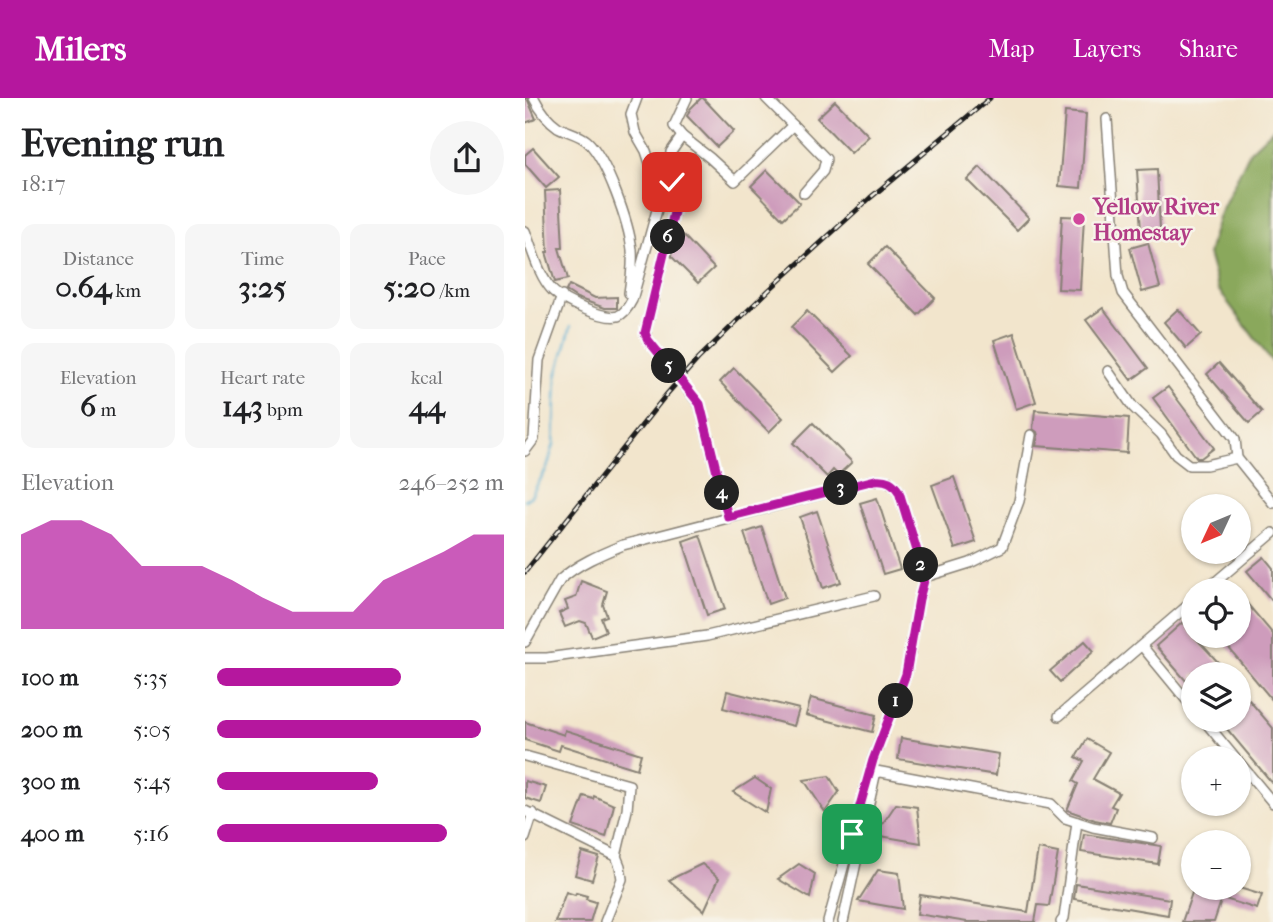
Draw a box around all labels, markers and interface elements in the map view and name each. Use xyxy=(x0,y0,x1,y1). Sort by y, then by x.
text: Milers xyxy=(35,30,126,69)
text: Map xyxy=(989,35,1035,63)
text: Layers xyxy=(1073,35,1141,63)
text: Share xyxy=(1179,35,1238,63)
text: Evening run xyxy=(21,121,224,166)
button: share xyxy=(430,121,504,195)
pin xyxy=(642,152,702,212)
icon: check xyxy=(653,163,691,201)
text: 18:17 xyxy=(21,170,66,197)
place label: Yellow River Homestay xyxy=(1092,193,1220,246)
marker: Yellow River Homestay xyxy=(1071,211,1087,227)
pin: 6 xyxy=(650,220,685,254)
text: 6 xyxy=(662,225,673,247)
text: Distance xyxy=(62,248,134,270)
text: Time xyxy=(241,248,284,270)
text: Pace xyxy=(408,248,446,270)
text: 0.64 xyxy=(55,270,111,305)
text: 3:25 xyxy=(239,270,286,305)
text: 5:20 xyxy=(384,270,436,305)
text: km xyxy=(111,280,141,302)
text: /km xyxy=(436,280,470,302)
pin: 5 xyxy=(652,348,687,384)
text: 5 xyxy=(664,354,673,376)
text: Elevation xyxy=(60,367,137,389)
text: Heart rate xyxy=(220,367,305,389)
text: kcal xyxy=(411,367,443,389)
text: 6 xyxy=(80,389,96,424)
text: 143 xyxy=(222,389,263,424)
text: 44 xyxy=(409,389,445,424)
text: m xyxy=(96,399,116,421)
text: bpm xyxy=(263,399,303,421)
text: Elevation xyxy=(21,469,114,496)
text: 246–252 m xyxy=(398,469,504,496)
pin: 3 xyxy=(823,470,859,506)
pin: 4 xyxy=(705,476,739,510)
text: 3 xyxy=(837,476,844,498)
text: 4 xyxy=(716,481,727,503)
north arrow xyxy=(1181,494,1251,564)
map controls xyxy=(1181,494,1251,900)
pin: 2 xyxy=(903,547,939,582)
text: 2 xyxy=(916,553,925,575)
button: locate xyxy=(1181,578,1251,648)
button: layers xyxy=(1181,662,1251,732)
text: 100 m xyxy=(21,664,79,691)
text: 5:35 xyxy=(133,664,168,691)
pin: 1 xyxy=(879,684,913,718)
text: 1 xyxy=(892,689,899,711)
text: 200 m xyxy=(21,716,82,743)
text: 5:05 xyxy=(133,716,171,743)
button: + xyxy=(1181,746,1251,816)
text: 300 m xyxy=(21,768,80,795)
text: 5:45 xyxy=(133,768,171,795)
pin xyxy=(822,804,882,864)
icon: arrive xyxy=(833,815,871,853)
text: 400 m xyxy=(21,820,84,847)
text: 5:16 xyxy=(133,820,169,847)
button: − xyxy=(1181,830,1251,900)

